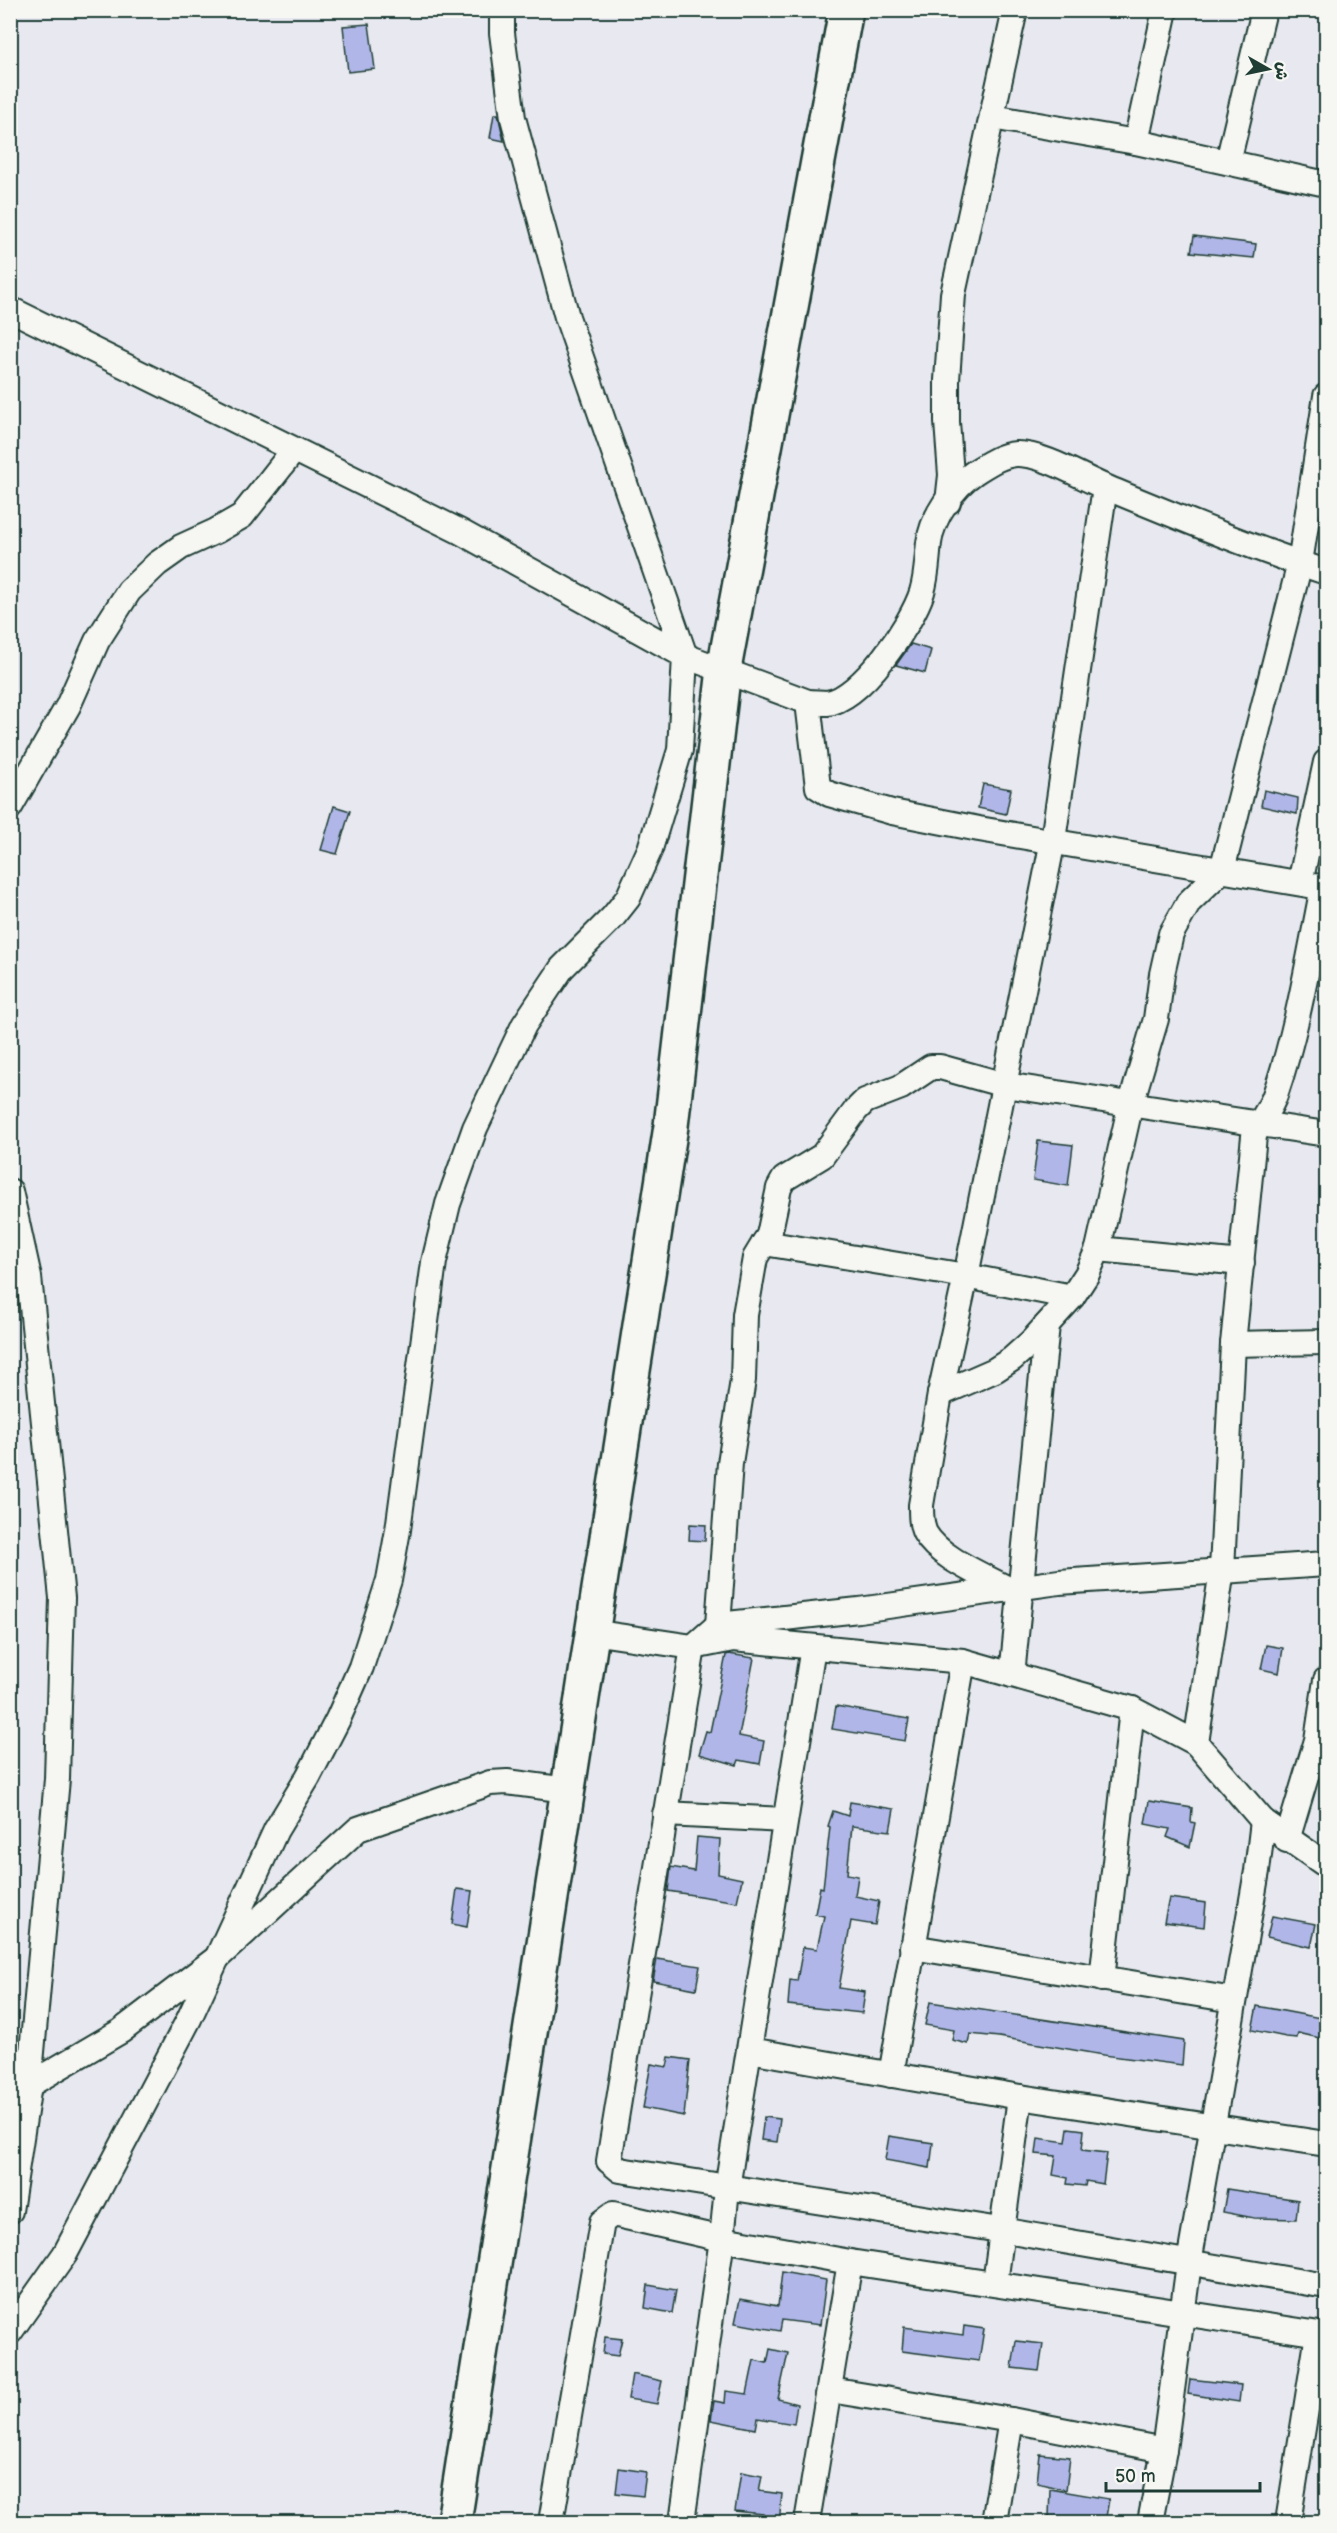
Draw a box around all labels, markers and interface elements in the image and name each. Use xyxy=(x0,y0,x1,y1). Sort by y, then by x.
north arrow xyxy=(1238,39,1298,99)
text: ش xyxy=(1271,61,1292,81)
scale bar xyxy=(1106,2455,1260,2493)
text: 50 m xyxy=(1115,2466,1156,2487)

